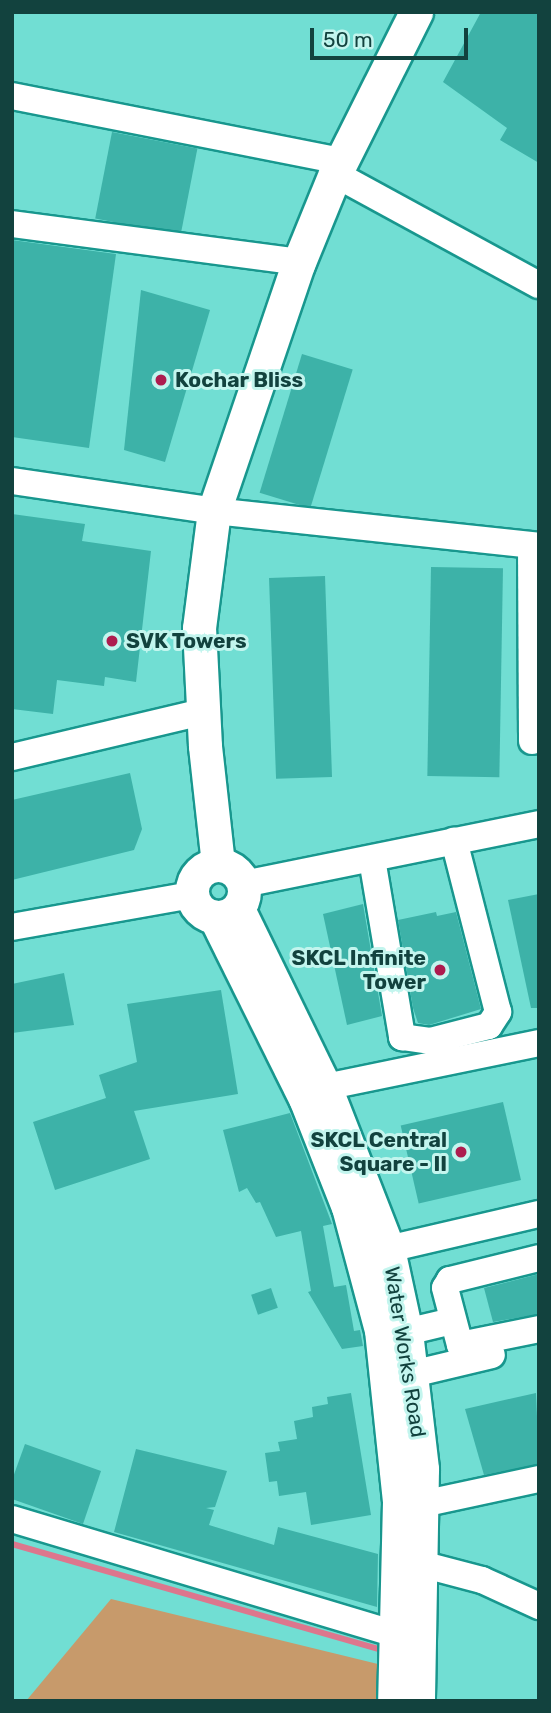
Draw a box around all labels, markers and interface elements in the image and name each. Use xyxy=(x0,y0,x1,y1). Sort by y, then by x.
scale bar xyxy=(313,14,470,58)
text: 50 m xyxy=(323,27,373,52)
place label: Kochar Bliss xyxy=(175,367,304,393)
marker: Kochar Bliss xyxy=(153,372,169,388)
place label: SVK Towers xyxy=(126,628,247,654)
marker: SVK Towers xyxy=(104,633,120,649)
place label: SKCL Infinite Tower xyxy=(291,945,426,995)
marker: SKCL Infinite Tower xyxy=(432,962,448,978)
place label: SKCL Central Square - II xyxy=(310,1127,447,1177)
marker: SKCL Central Square - II xyxy=(453,1144,469,1160)
street label: Water Works Road xyxy=(379,1264,431,1440)

